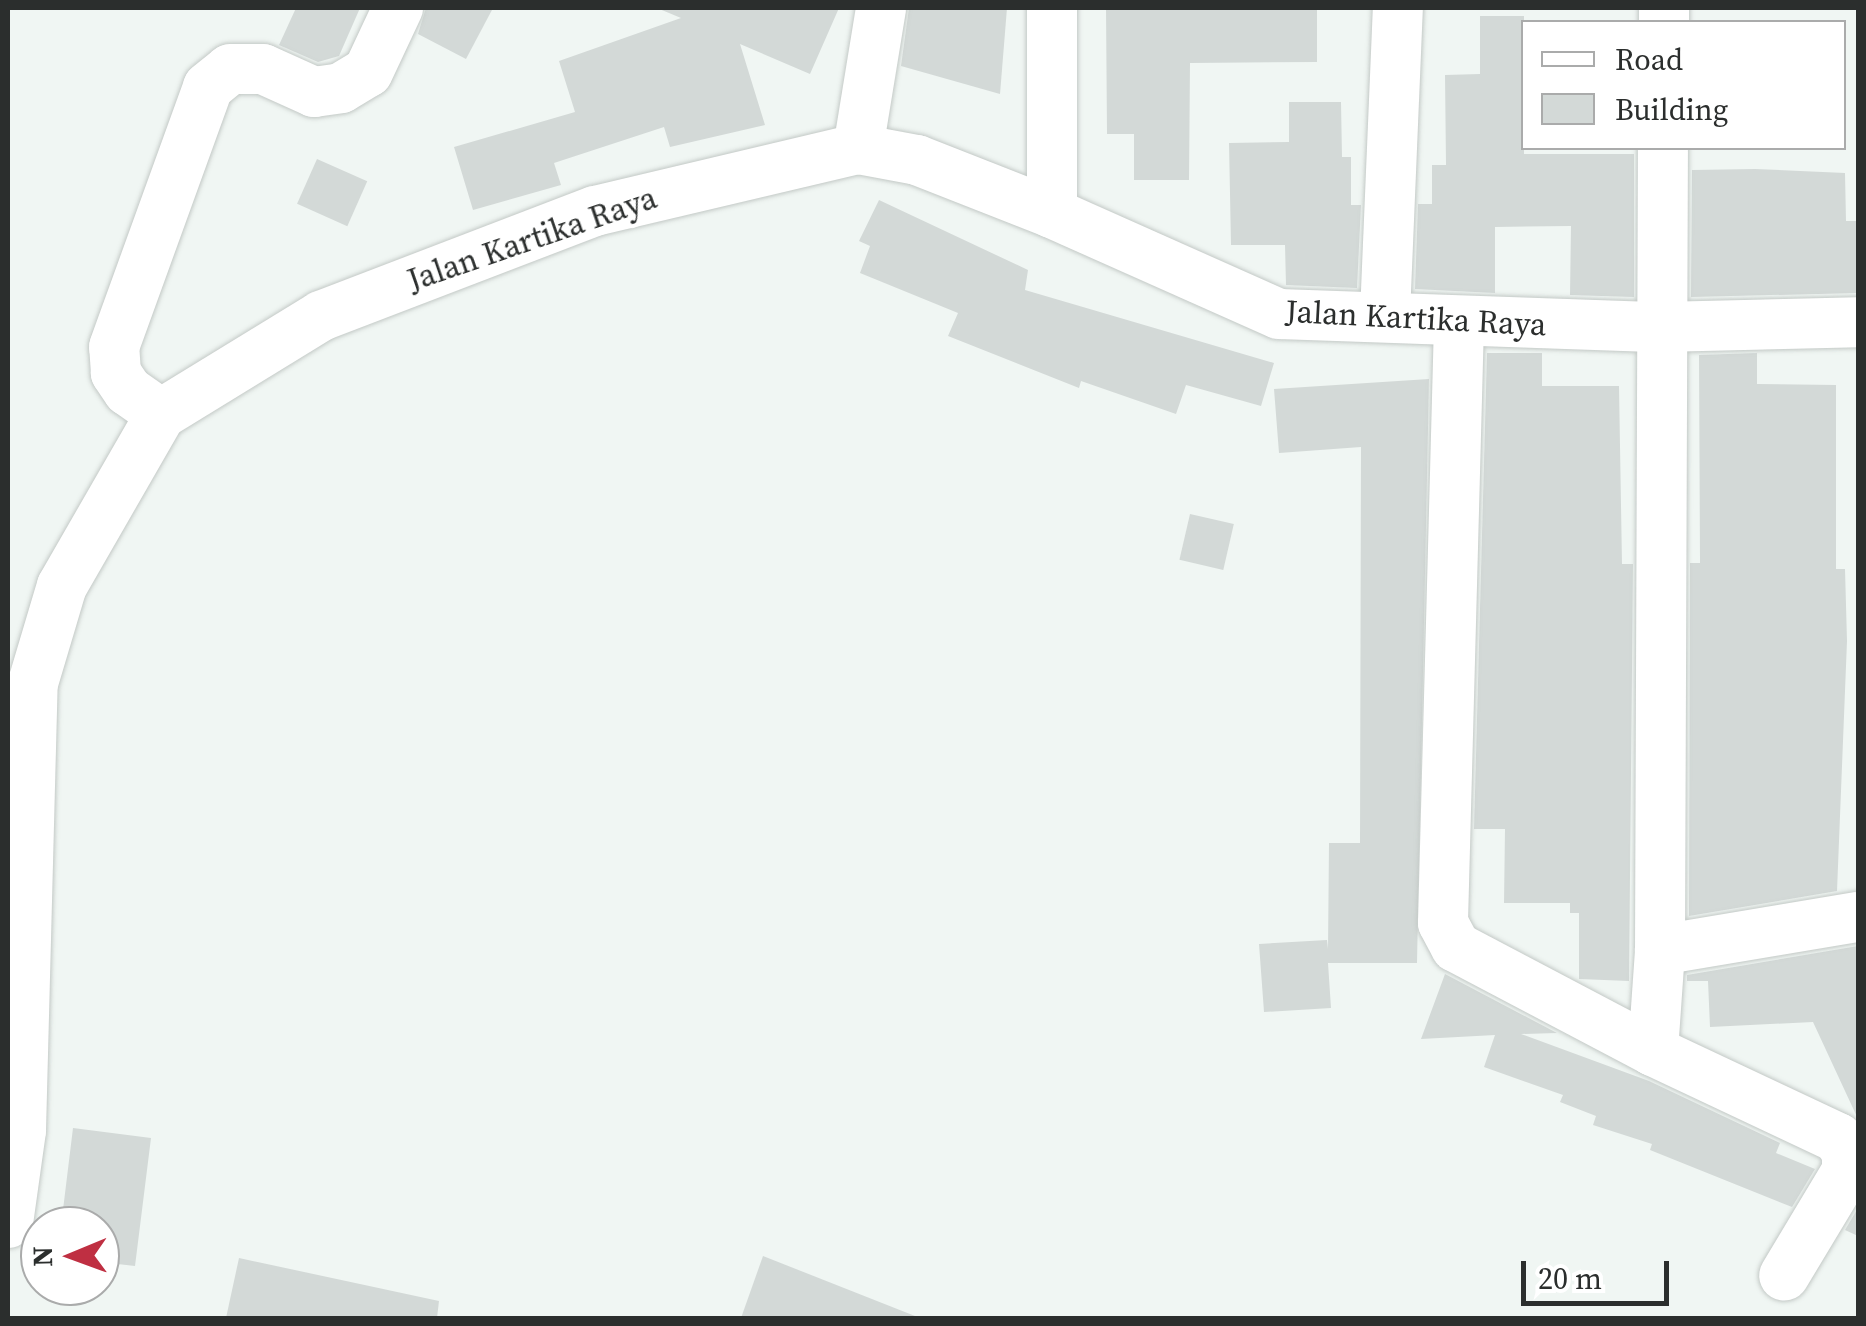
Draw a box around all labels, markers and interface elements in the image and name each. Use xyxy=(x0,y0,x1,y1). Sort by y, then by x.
legend xyxy=(1521,20,1846,150)
text: Road xyxy=(1615,39,1683,80)
text: Building xyxy=(1615,89,1728,130)
street label: Jalan Kartika Raya xyxy=(402,178,662,300)
street label: Jalan Kartika Raya xyxy=(1285,292,1547,344)
north arrow xyxy=(20,1206,120,1306)
scale bar xyxy=(1526,1241,1674,1303)
text: N xyxy=(23,1246,61,1267)
text: 20 m xyxy=(1538,1258,1602,1299)

